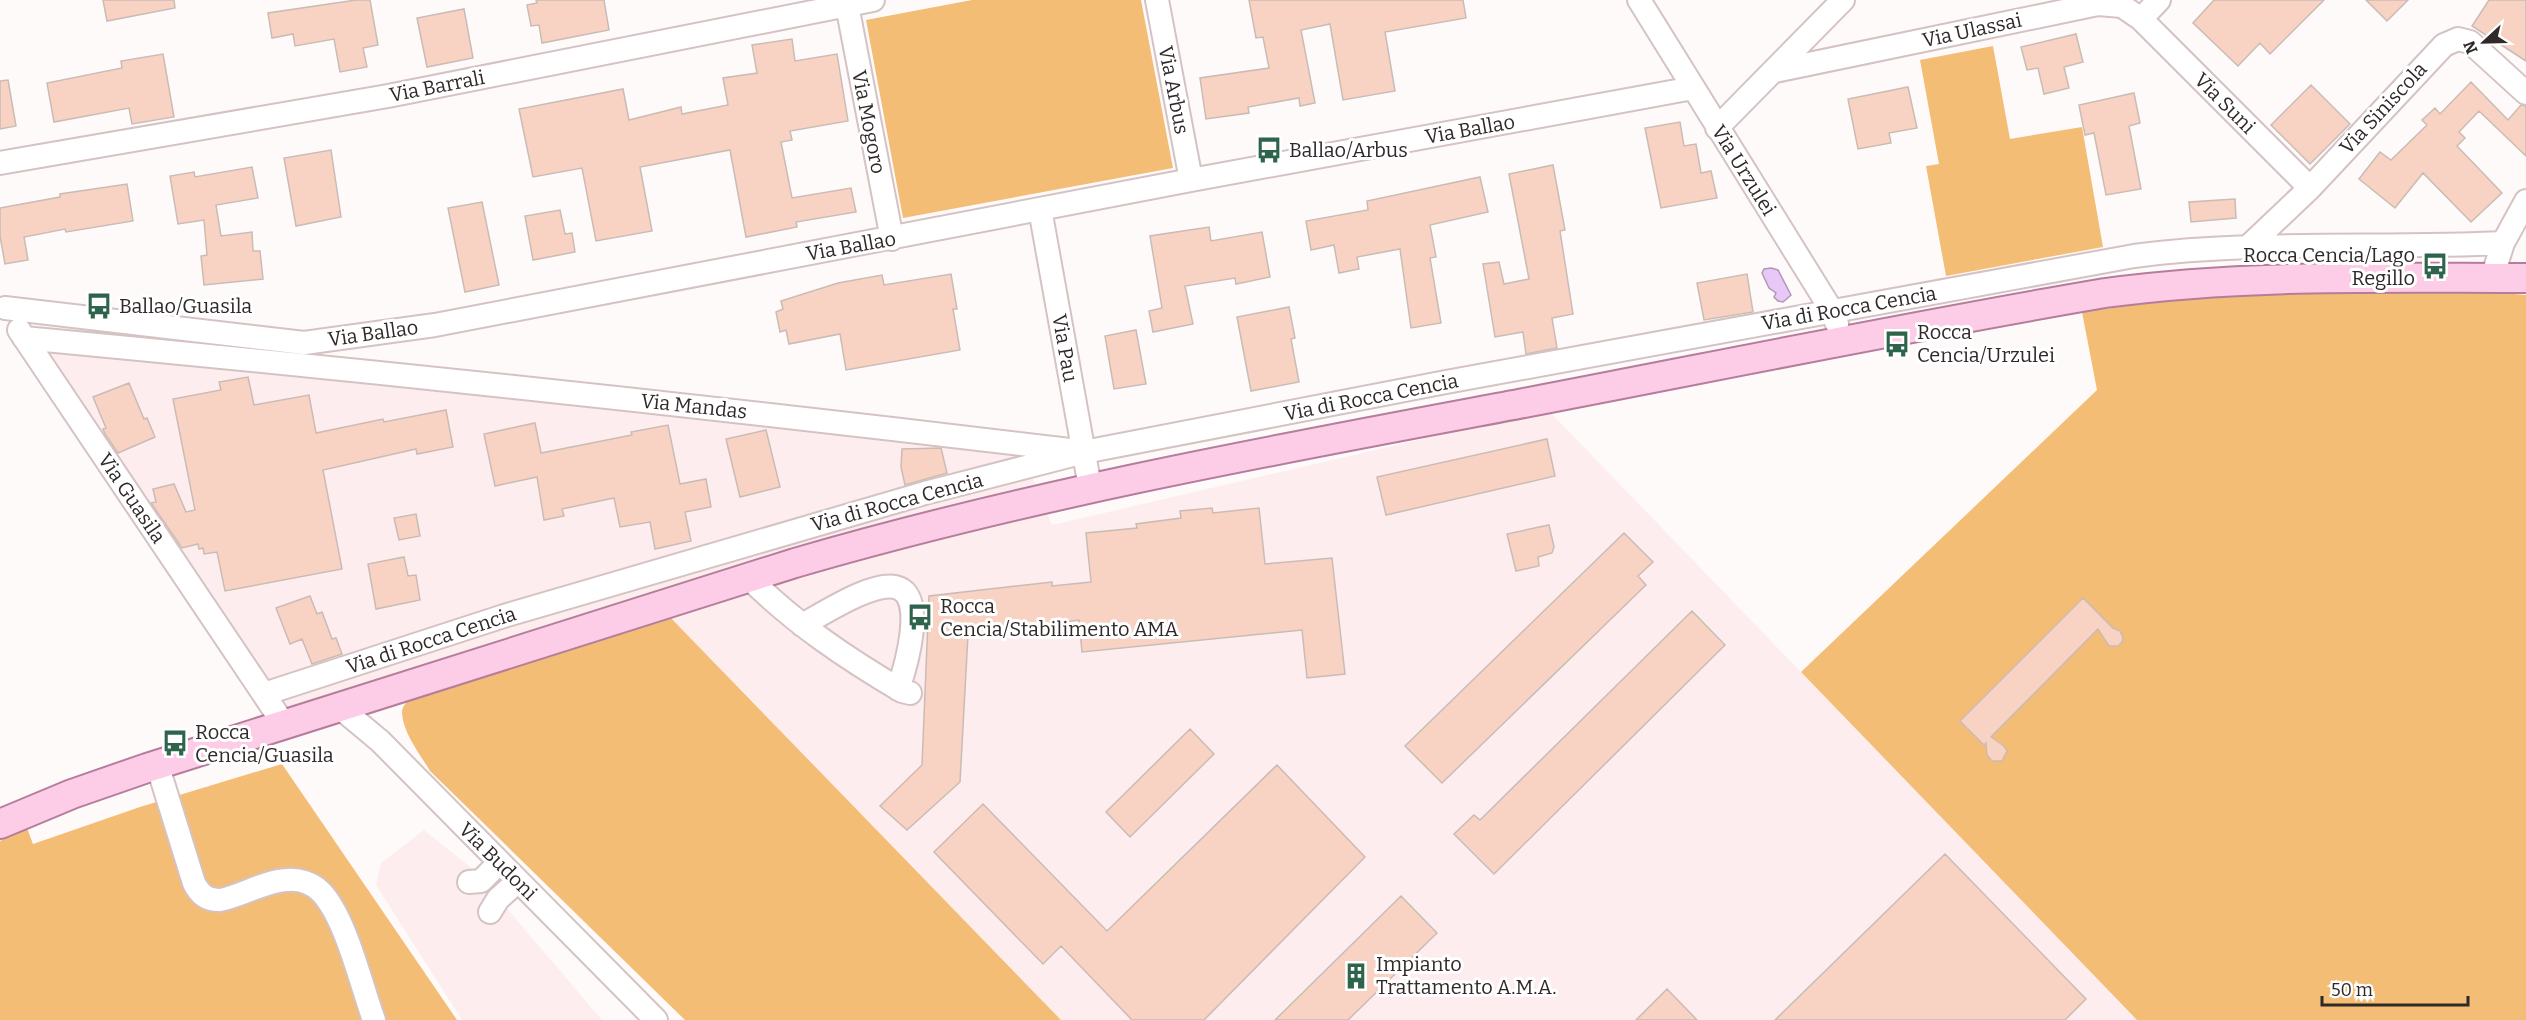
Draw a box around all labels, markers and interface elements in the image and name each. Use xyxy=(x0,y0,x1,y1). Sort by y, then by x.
street label: Via Ulassai xyxy=(1920,8,2024,52)
north arrow xyxy=(2454,12,2514,72)
text: N xyxy=(2459,38,2482,57)
street label: Via Arbus xyxy=(1154,44,1194,136)
street label: Via Siniscola xyxy=(2334,57,2432,159)
street label: Via Barrali xyxy=(387,65,487,107)
street label: Via Mogoro xyxy=(847,68,891,176)
street label: Via Suni xyxy=(2190,68,2260,138)
street label: Via Ballao xyxy=(1423,109,1517,149)
street label: Via Urzulei xyxy=(1707,120,1781,220)
bus stop icon: Ballao/Arbus xyxy=(1254,135,1284,165)
place label: Ballao/Arbus xyxy=(1289,138,1408,162)
street label: Via Ballao xyxy=(804,226,898,266)
place label: Rocca Cencia/Lago Regillo xyxy=(2243,243,2415,290)
bus stop icon: Rocca Cencia/Lago Regillo xyxy=(2420,251,2450,281)
street label: Via di Rocca Cencia xyxy=(1760,281,1938,335)
bus stop icon: Ballao/Guasila xyxy=(84,291,114,321)
place label: Ballao/Guasila xyxy=(119,294,252,318)
street label: Via Pau xyxy=(1047,312,1083,384)
street label: Via Ballao xyxy=(326,315,420,351)
place label: Rocca Cencia/Urzulei xyxy=(1917,320,2055,367)
bus stop icon: Rocca Cencia/Urzulei xyxy=(1882,329,1912,359)
street label: Via di Rocca Cencia xyxy=(1282,368,1460,426)
street label: Via Mandas xyxy=(640,388,748,424)
street label: Via Guasila xyxy=(93,448,171,548)
street label: Via di Rocca Cencia xyxy=(808,467,986,536)
place label: Rocca Cencia/Stabilimento AMA xyxy=(940,594,1179,641)
street label: Via di Rocca Cencia xyxy=(343,601,519,679)
bus stop icon: Rocca Cencia/Stabilimento AMA xyxy=(905,602,935,632)
place label: Rocca Cencia/Guasila xyxy=(195,720,334,767)
bus stop icon: Rocca Cencia/Guasila xyxy=(160,728,190,758)
street label: Via Budoni xyxy=(454,817,542,905)
place label: Impianto Trattamento A.M.A. xyxy=(1376,952,1556,999)
building icon: Impianto Trattamento A.M.A. xyxy=(1341,961,1371,991)
scale bar xyxy=(2322,969,2468,1007)
text: 50 m xyxy=(2331,979,2373,1001)

